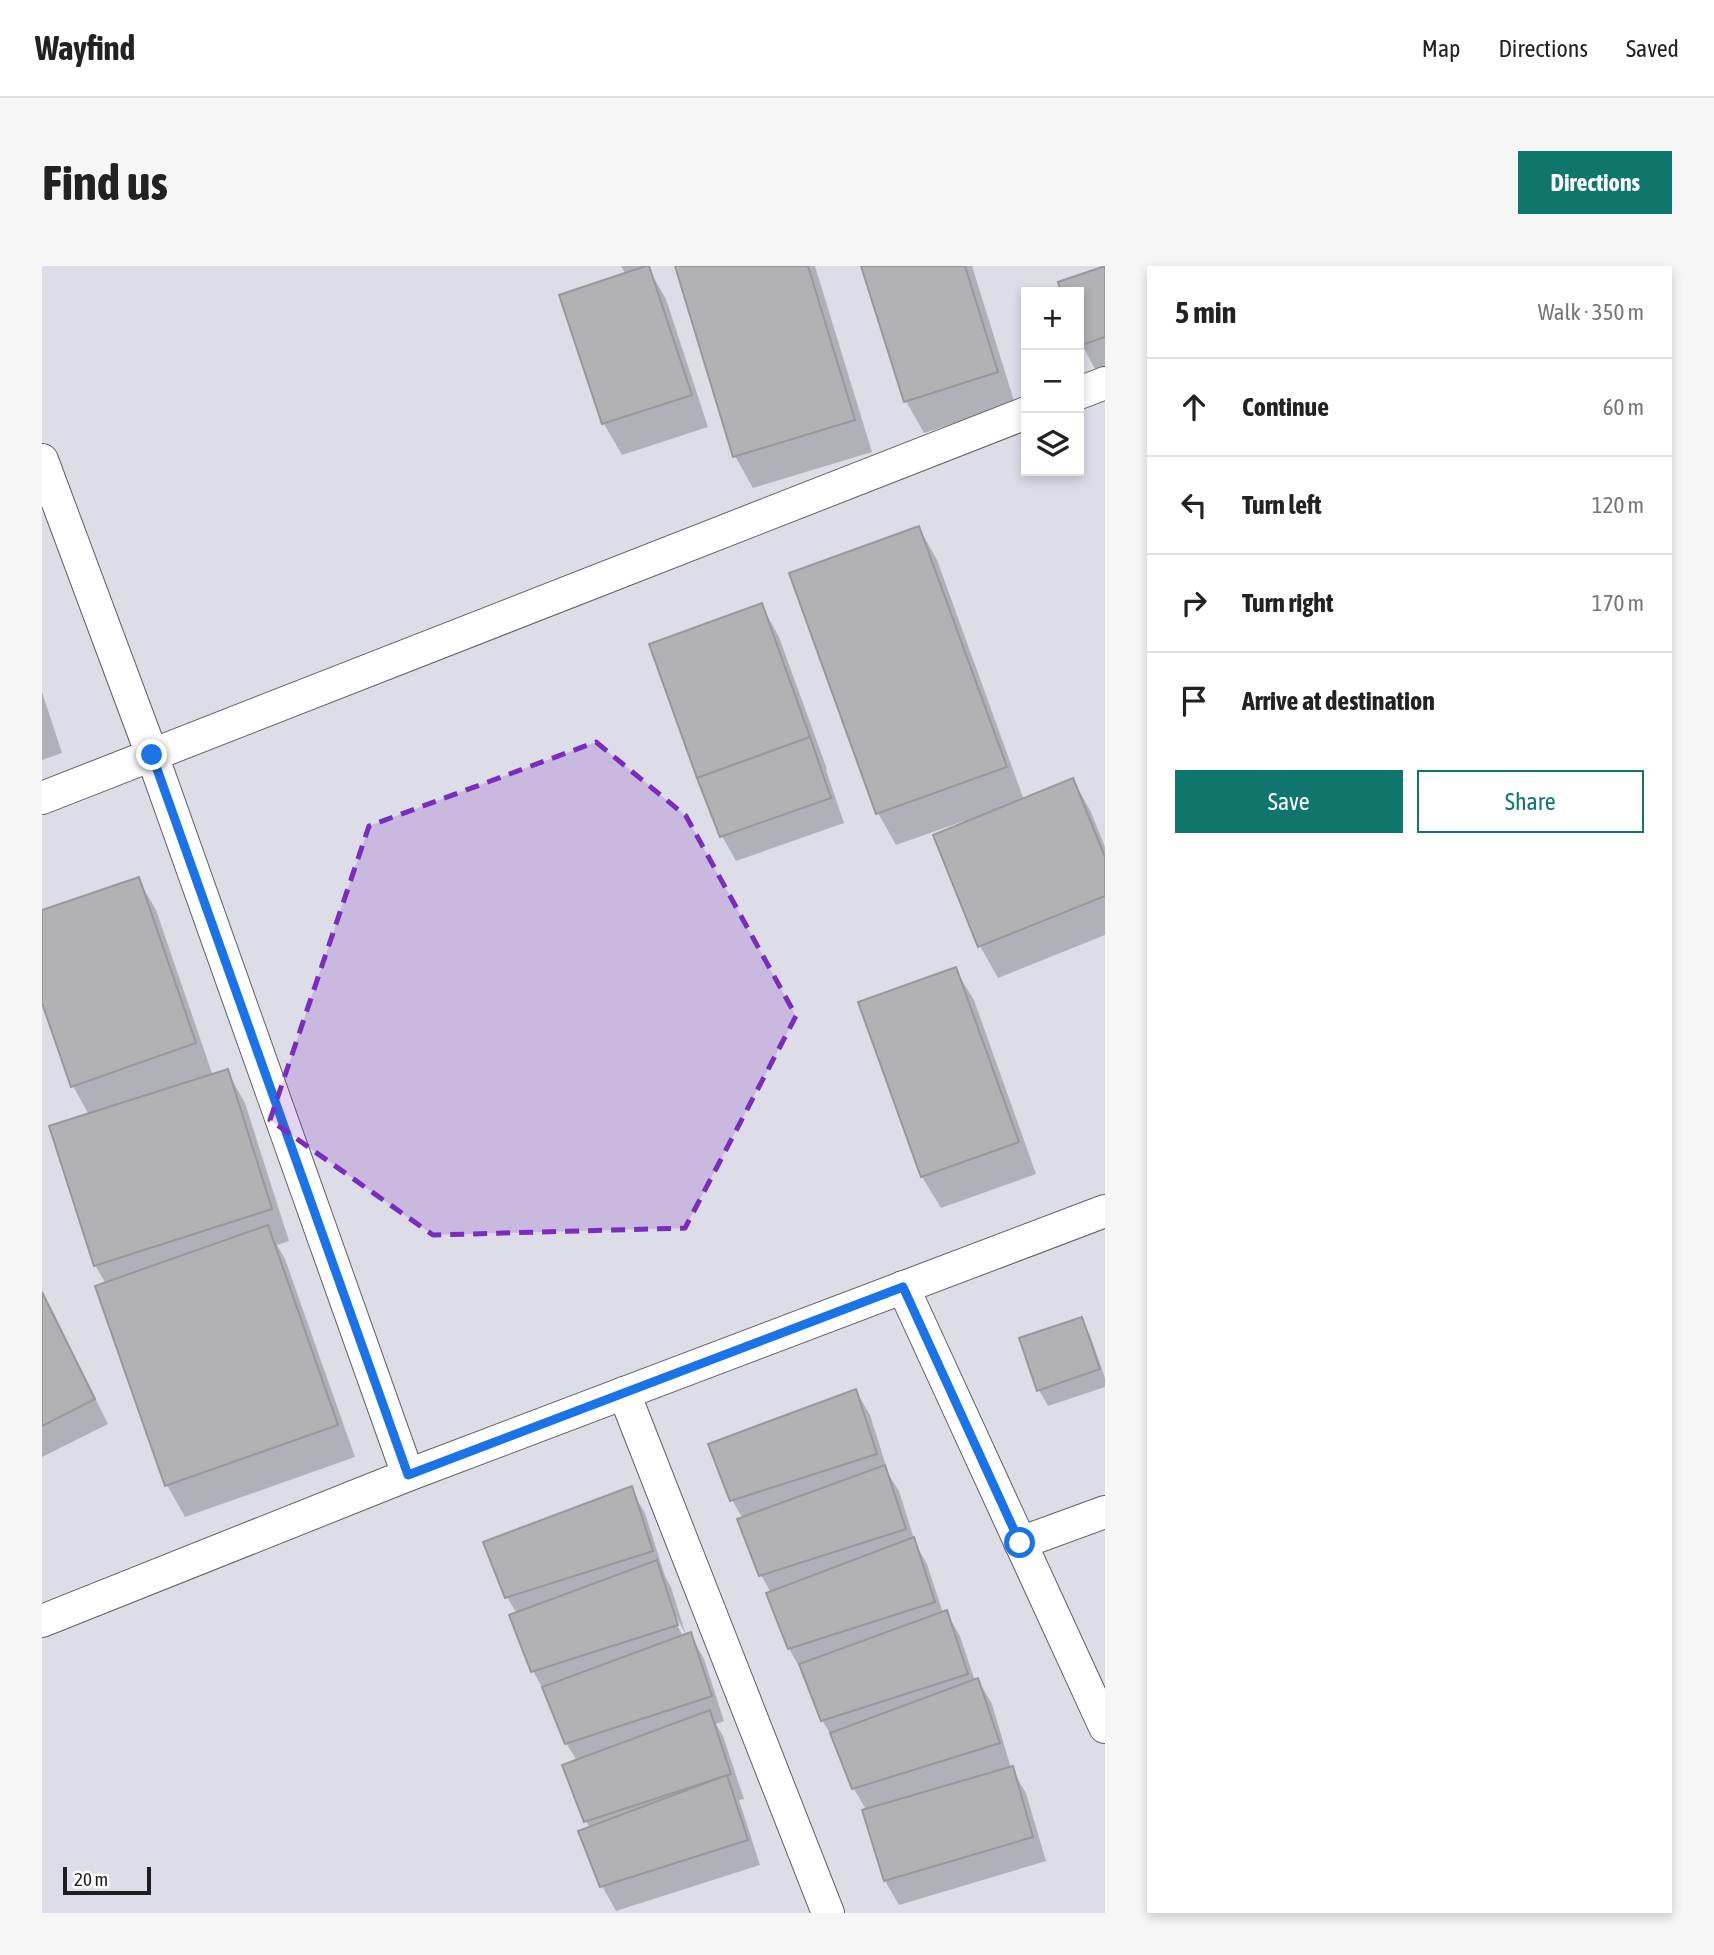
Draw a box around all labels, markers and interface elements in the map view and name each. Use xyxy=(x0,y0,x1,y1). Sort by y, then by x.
text: Wayfind xyxy=(35,29,135,67)
text: Map xyxy=(1422,35,1460,62)
text: Directions xyxy=(1498,35,1588,62)
text: Saved xyxy=(1626,35,1679,62)
button: Directions xyxy=(1518,151,1672,214)
text: Find us xyxy=(42,154,168,210)
map controls xyxy=(1021,287,1084,476)
button: + xyxy=(1021,287,1084,350)
text: 5 min xyxy=(1175,295,1236,329)
text: Walk · 350 m xyxy=(1538,299,1644,325)
button: − xyxy=(1021,350,1084,413)
icon: ahead xyxy=(1175,388,1213,426)
text: Continue xyxy=(1242,392,1329,422)
text: 60 m xyxy=(1603,394,1644,420)
button: layers xyxy=(1021,413,1084,476)
icon: left xyxy=(1175,486,1213,524)
text: Turn left xyxy=(1242,490,1322,520)
text: 120 m xyxy=(1592,492,1644,518)
icon: right xyxy=(1175,584,1213,622)
text: Turn right xyxy=(1242,588,1333,618)
text: 170 m xyxy=(1592,590,1644,616)
icon: arrive xyxy=(1175,682,1213,720)
text: Arrive at destination xyxy=(1242,686,1435,716)
route end xyxy=(136,739,167,770)
button: Save xyxy=(1175,770,1403,833)
button: Share xyxy=(1417,770,1644,833)
route start xyxy=(1004,1527,1035,1558)
scale bar xyxy=(63,1864,150,1896)
text: 20 m xyxy=(74,1868,108,1890)

